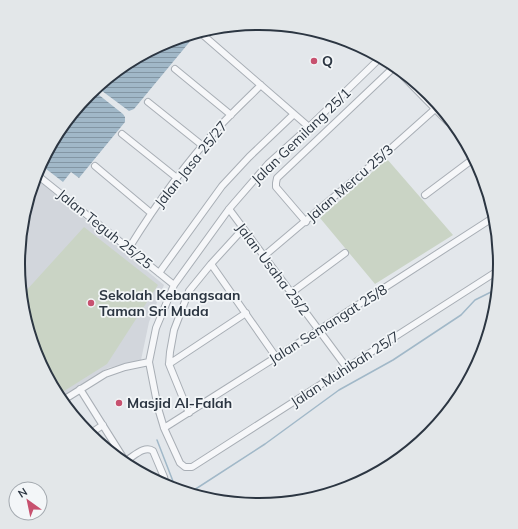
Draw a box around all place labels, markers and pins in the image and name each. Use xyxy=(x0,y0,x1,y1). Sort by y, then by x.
place label: Q xyxy=(322,52,333,70)
marker: Q xyxy=(309,56,319,66)
place label: Sekolah Kebangsaan Taman Sri Muda xyxy=(99,286,240,320)
marker: Sekolah Kebangsaan Taman Sri Muda xyxy=(86,298,96,308)
place label: Masjid Al-Falah xyxy=(127,394,232,412)
marker: Masjid Al-Falah xyxy=(114,398,124,408)

